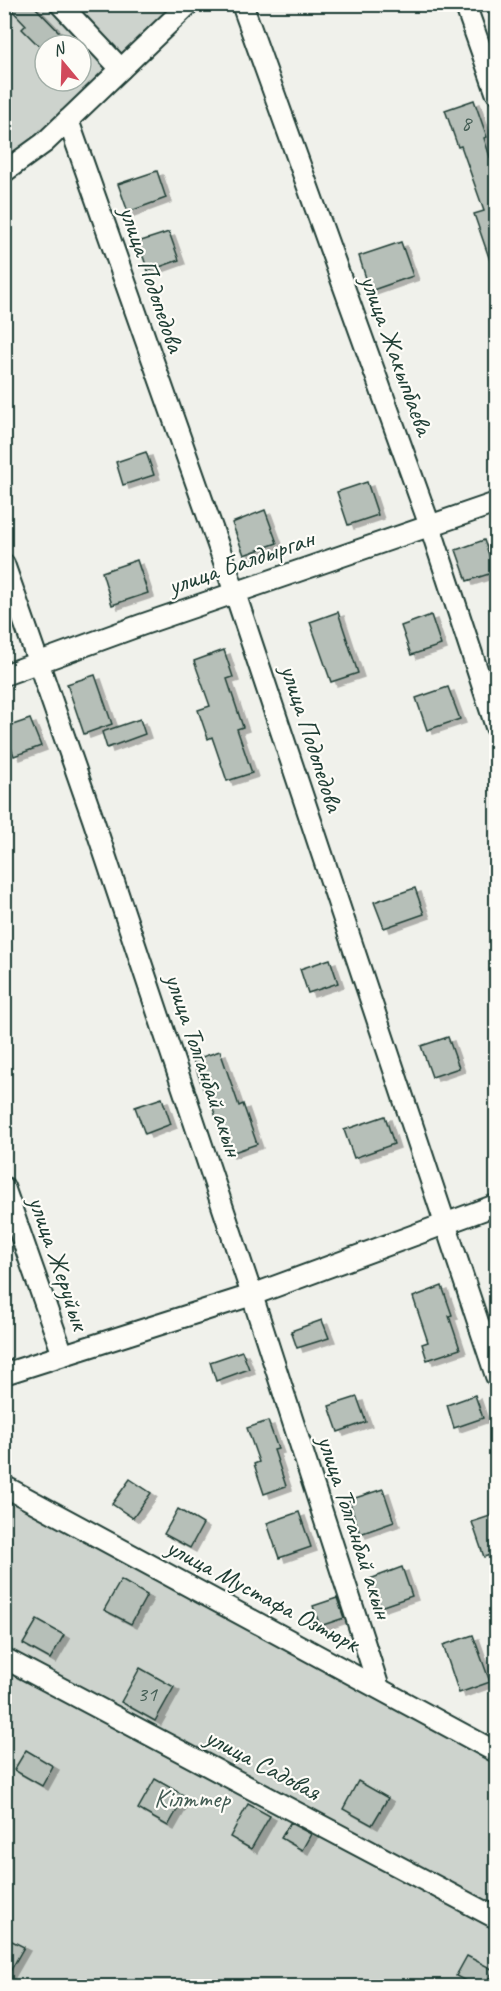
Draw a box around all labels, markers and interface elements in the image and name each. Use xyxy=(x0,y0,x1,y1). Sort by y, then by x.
north arrow xyxy=(33,33,93,93)
text: N xyxy=(51,38,69,61)
house number: 8 xyxy=(461,109,473,137)
street label: улица Подопедова xyxy=(111,200,193,358)
street label: улица Жакыпбаева xyxy=(352,269,442,442)
street label: улица Балдырган xyxy=(162,521,320,603)
street label: улица Подопедова xyxy=(272,659,352,817)
street label: улица Толганбай акын xyxy=(157,967,251,1162)
street label: улица Жеруйык xyxy=(20,1190,98,1336)
street label: улица Толганбай акын xyxy=(309,1429,401,1624)
street label: улица Мустафа Озтюрк xyxy=(159,1529,366,1660)
house number: 31 xyxy=(137,1680,158,1708)
street label: улица Садовая xyxy=(198,1719,328,1809)
park label: Кілттер xyxy=(154,1782,231,1815)

